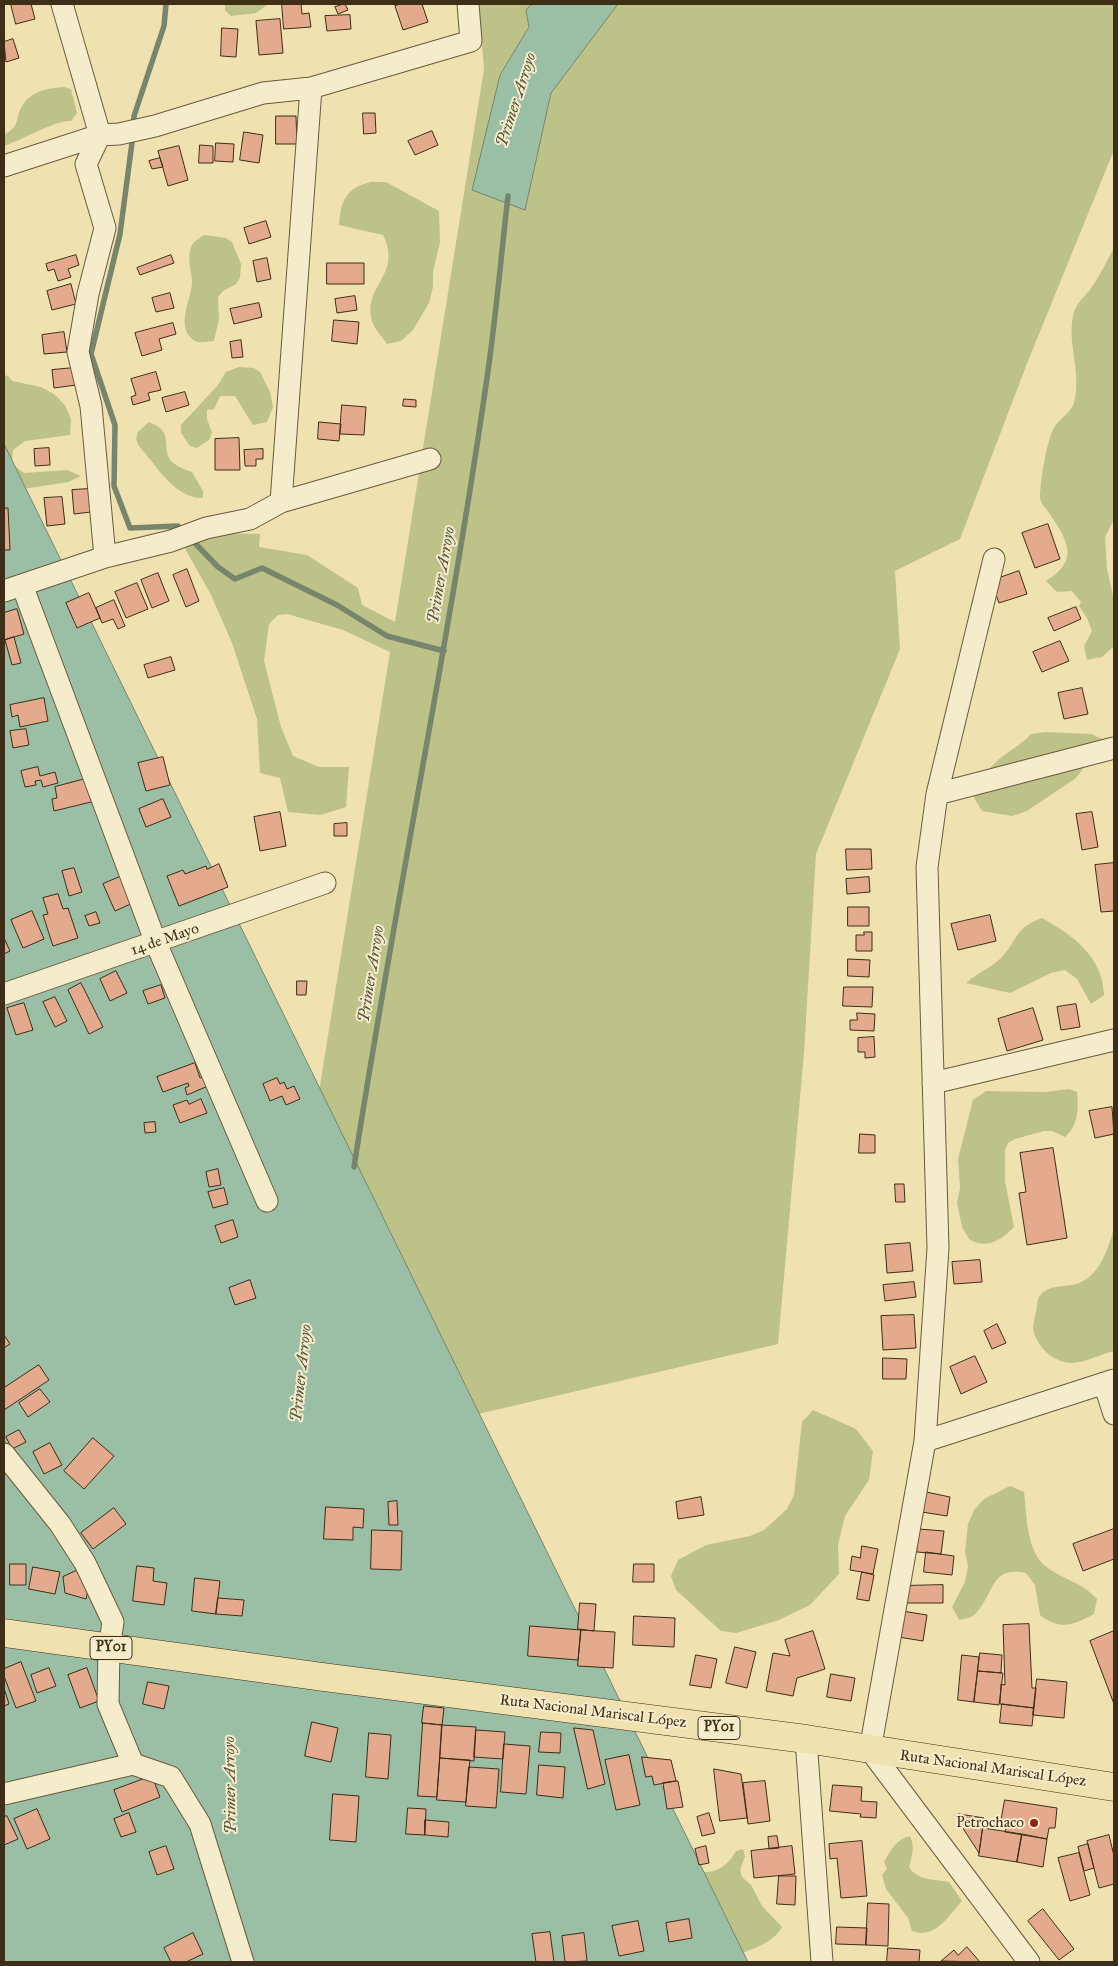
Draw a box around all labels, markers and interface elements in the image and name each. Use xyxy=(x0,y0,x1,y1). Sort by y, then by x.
water label: Primer Arroyo xyxy=(493,51,541,149)
water label: Primer Arroyo xyxy=(424,525,460,625)
street label: 14 de Mayo xyxy=(129,920,201,960)
water label: Primer Arroyo xyxy=(355,924,389,1024)
water label: Primer Arroyo xyxy=(287,1323,317,1423)
road number: PY01 xyxy=(90,1636,132,1660)
street label: Ruta Nacional Mariscal López xyxy=(499,1692,687,1732)
road number: PY01 xyxy=(698,1716,740,1740)
water label: Primer Arroyo xyxy=(221,1736,241,1834)
street label: Ruta Nacional Mariscal López xyxy=(899,1747,1087,1791)
place label: Petrochaco xyxy=(956,1814,1024,1832)
marker: Petrochaco xyxy=(1028,1817,1040,1829)

